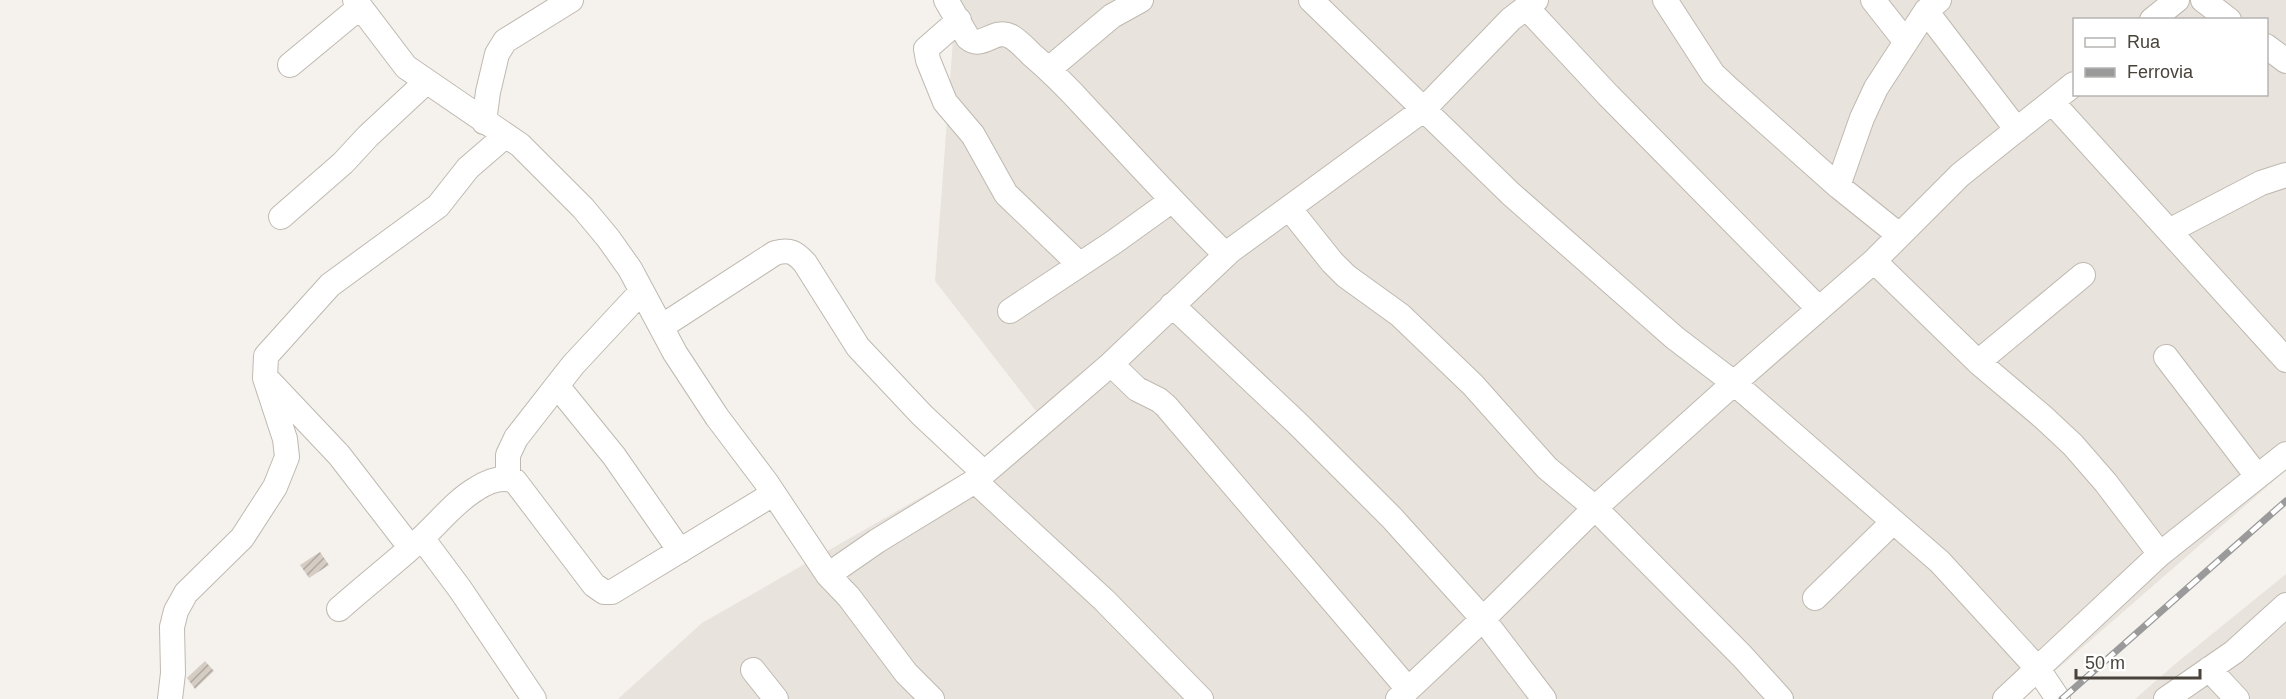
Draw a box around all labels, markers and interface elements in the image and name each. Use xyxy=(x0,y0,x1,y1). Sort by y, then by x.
legend xyxy=(2073,18,2268,96)
text: Rua xyxy=(2127,32,2161,52)
text: Ferrovia xyxy=(2127,62,2194,82)
scale bar xyxy=(2076,642,2200,680)
text: 50 m xyxy=(2085,653,2125,673)

